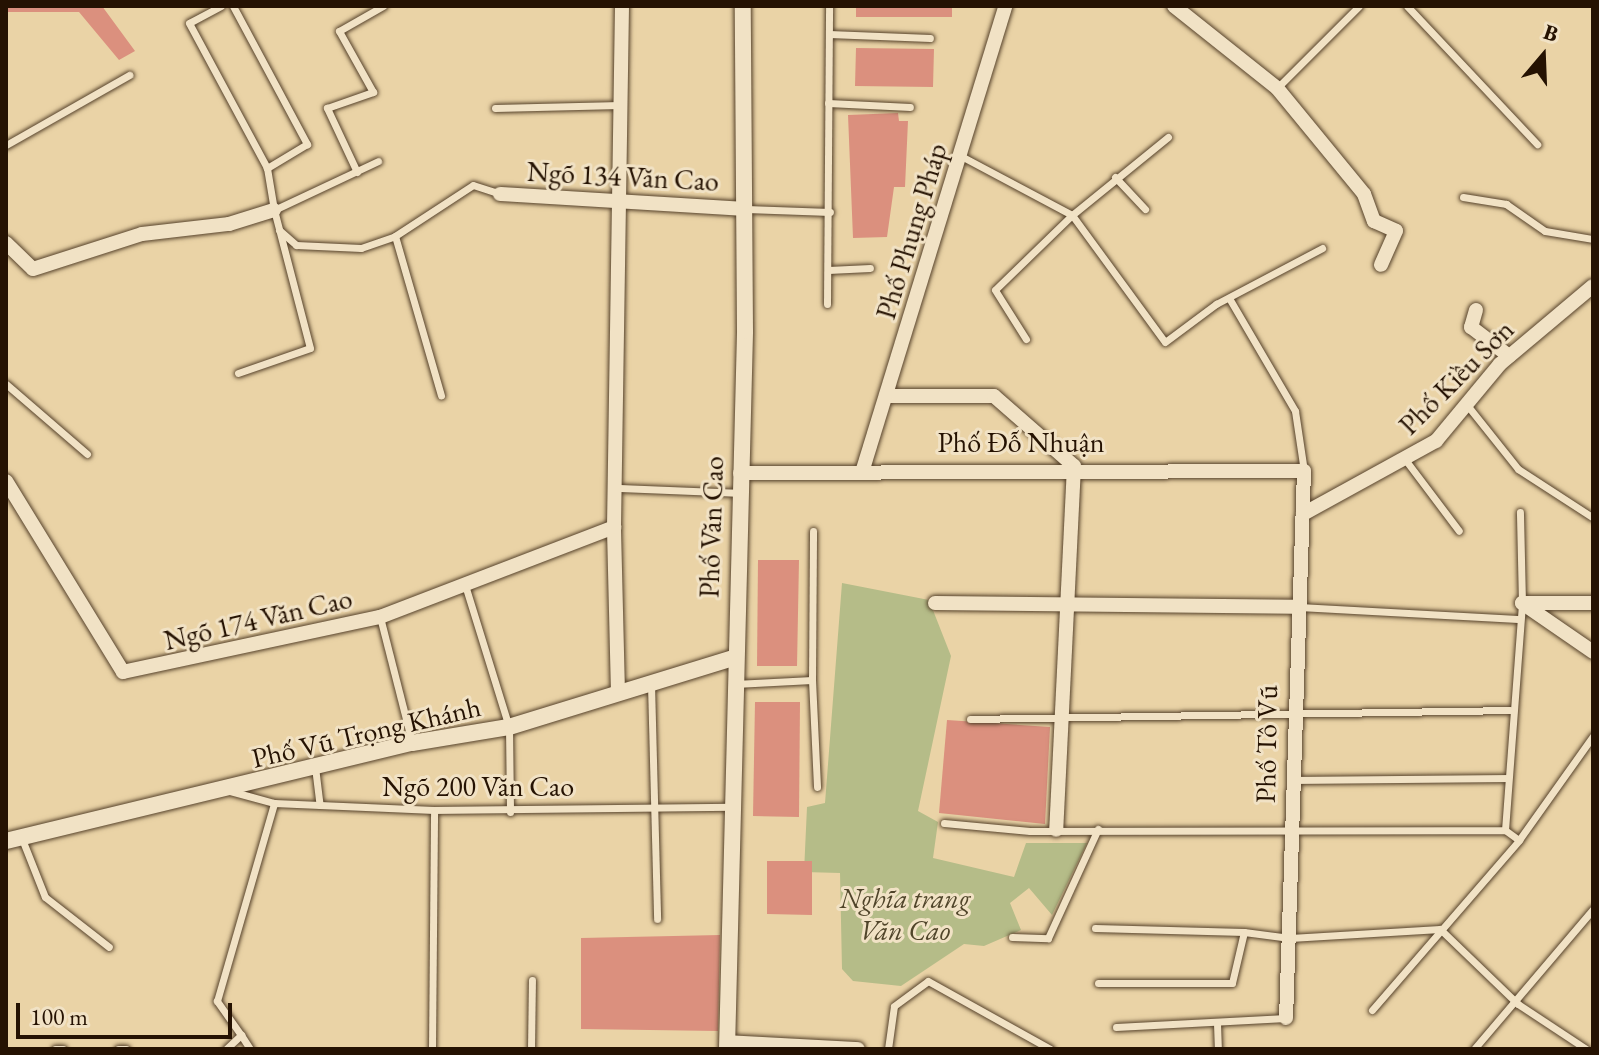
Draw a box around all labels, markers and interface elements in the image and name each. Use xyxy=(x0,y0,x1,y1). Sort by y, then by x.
north arrow xyxy=(1503,16,1583,96)
text: B xyxy=(1540,17,1562,49)
street label: Phố Phụng Pháp xyxy=(868,139,954,323)
street label: Ngõ 134 Văn Cao xyxy=(526,154,720,198)
street label: Phố Kiều Sơn xyxy=(1392,313,1520,441)
street label: Phố Đỗ Nhuận xyxy=(937,425,1105,459)
street label: Phố Văn Cao xyxy=(692,456,730,598)
street label: Ngõ 174 Văn Cao xyxy=(161,581,355,657)
street label: Phố Tô Vũ xyxy=(1248,685,1284,803)
street label: Phố Vũ Trọng Khánh xyxy=(248,689,484,775)
street label: Ngõ 200 Văn Cao xyxy=(382,769,574,803)
park label: Nghĩa trang Văn Cao xyxy=(840,881,970,947)
scale bar xyxy=(20,987,236,1037)
text: 100 m xyxy=(30,1001,88,1032)

